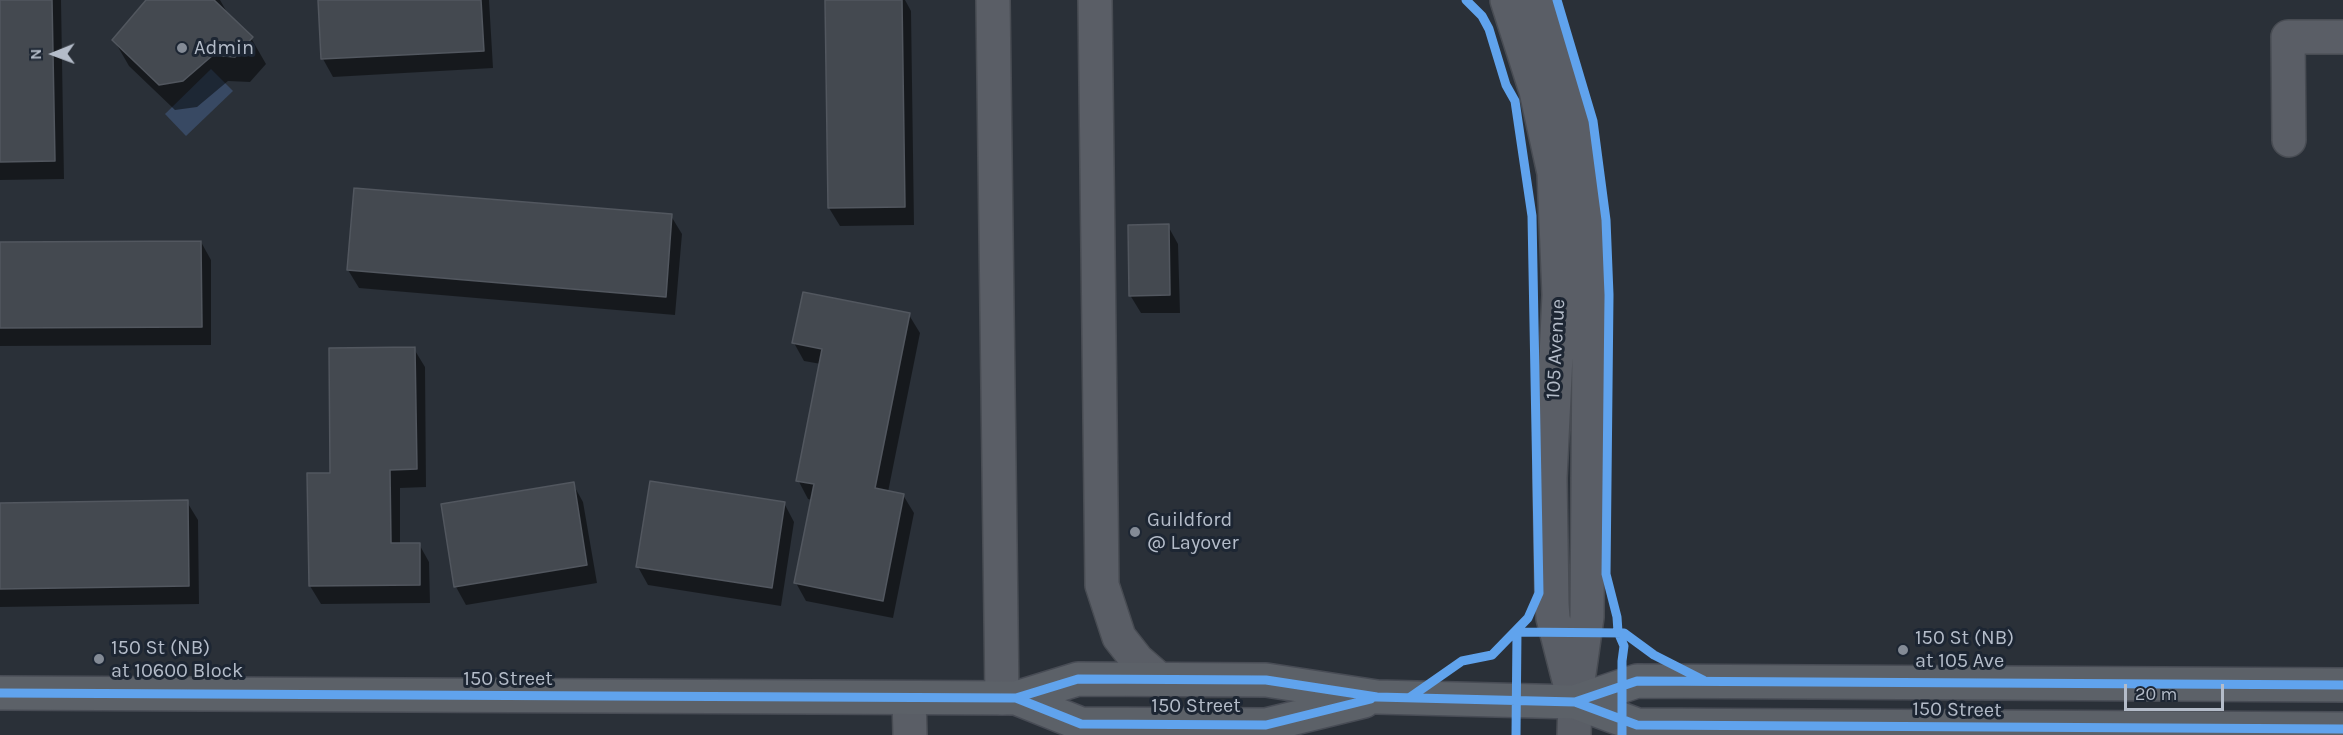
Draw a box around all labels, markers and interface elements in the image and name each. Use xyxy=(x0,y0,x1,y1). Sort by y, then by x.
north arrow xyxy=(24,24,84,84)
place label: Admin xyxy=(194,36,254,60)
marker: Admin xyxy=(175,41,189,55)
text: N xyxy=(26,48,45,60)
street label: 105 Avenue xyxy=(1541,298,1571,400)
place label: Guildford @ Layover xyxy=(1147,508,1239,555)
marker: Guildford @ Layover xyxy=(1128,525,1142,539)
place label: 150 St (NB) at 105 Ave xyxy=(1915,626,2014,673)
place label: 150 St (NB) at 10600 Block xyxy=(111,636,243,683)
marker: 150 St (NB) at 105 Ave xyxy=(1896,643,1910,657)
marker: 150 St (NB) at 10600 Block xyxy=(92,652,106,666)
street label: 150 Street xyxy=(463,667,553,691)
scale bar xyxy=(2127,672,2228,710)
text: 20 m xyxy=(2135,683,2177,705)
street label: 150 Street xyxy=(1151,694,1241,718)
street label: 150 Street xyxy=(1912,697,2002,723)

